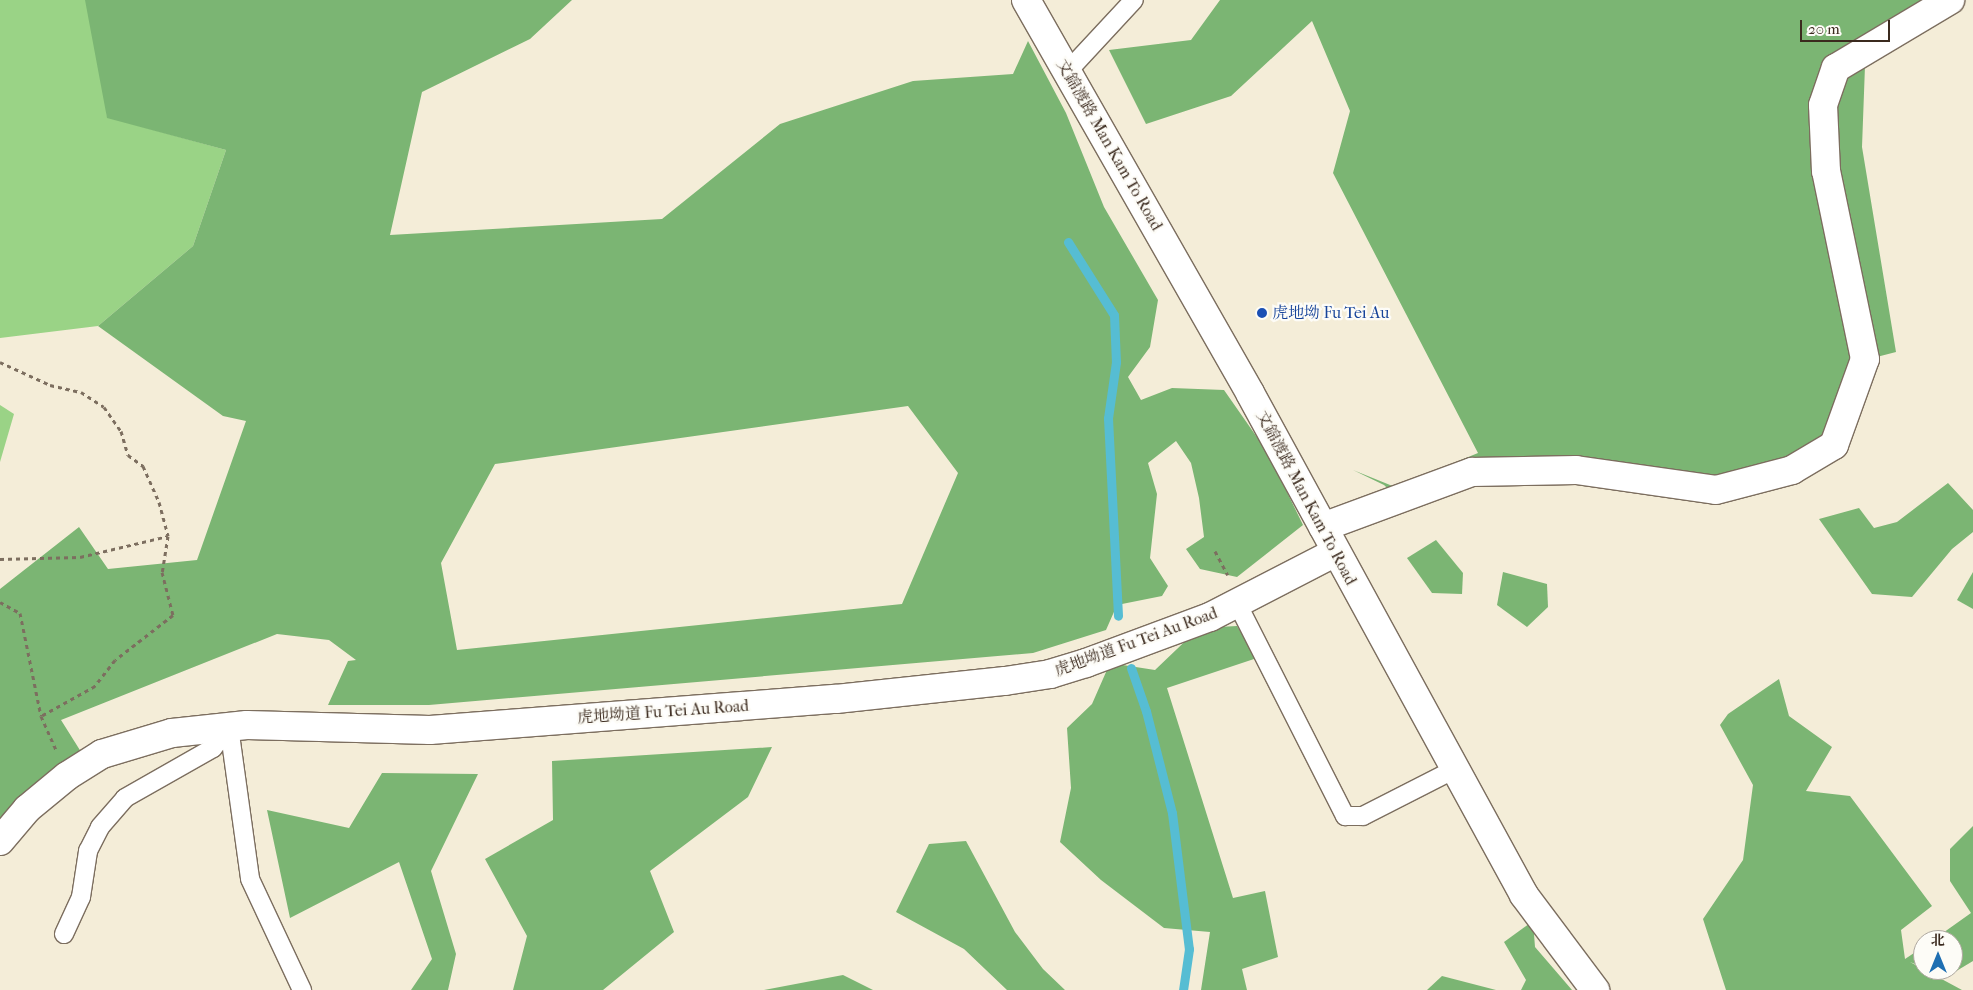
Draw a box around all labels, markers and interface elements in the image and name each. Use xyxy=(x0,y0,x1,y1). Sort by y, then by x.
scale bar xyxy=(1803,10,1893,42)
text: 20 m xyxy=(1808,20,1840,38)
street label: 文錦渡路 Man Kam To Road xyxy=(1052,56,1166,234)
place label: 虎地坳 Fu Tei Au xyxy=(1272,303,1389,323)
marker: 虎地坳 Fu Tei Au xyxy=(1256,307,1268,319)
street label: 文錦渡路 Man Kam To Road xyxy=(1252,408,1360,588)
street label: 虎地坳道 Fu Tei Au Road xyxy=(1052,604,1220,680)
street label: 虎地坳道 Fu Tei Au Road xyxy=(576,696,750,728)
north arrow xyxy=(1913,930,1963,980)
text: 北 xyxy=(1931,932,1945,949)

